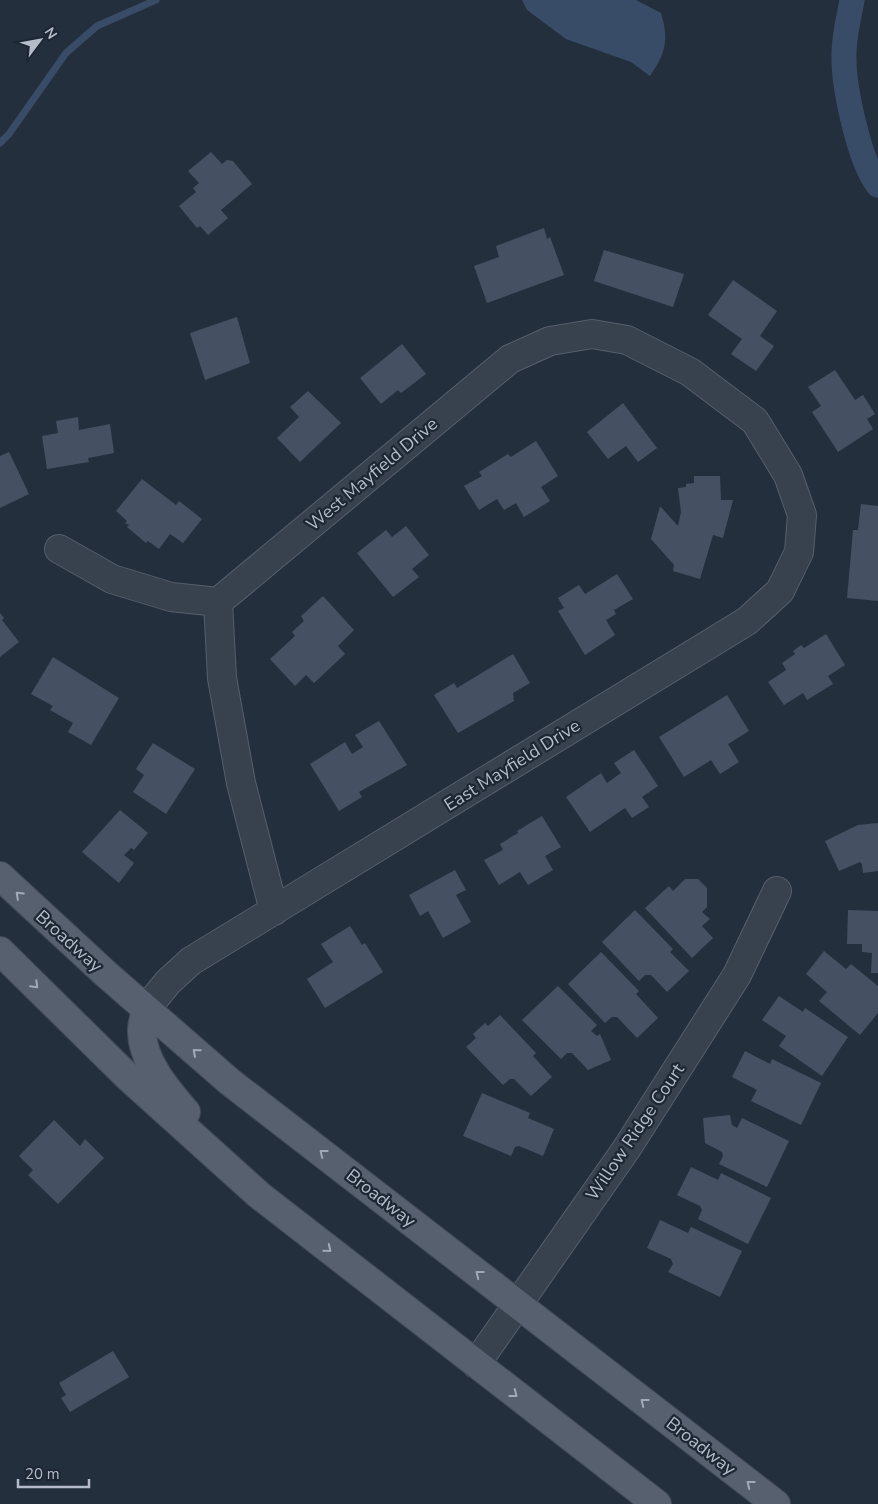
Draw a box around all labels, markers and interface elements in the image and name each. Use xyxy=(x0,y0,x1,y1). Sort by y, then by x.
north arrow xyxy=(15,15,65,65)
text: N xyxy=(40,24,61,43)
street label: West Mayfield Drive xyxy=(301,412,443,536)
street label: East Mayfield Drive xyxy=(439,713,585,817)
one-way arrow xyxy=(16,892,25,901)
street label: Broadway xyxy=(30,905,108,978)
one-way arrow xyxy=(29,979,38,988)
one-way arrow xyxy=(192,1049,201,1058)
street label: Willow Ridge Court xyxy=(580,1058,690,1205)
one-way arrow xyxy=(320,1151,329,1159)
street label: Broadway xyxy=(341,1163,421,1233)
one-way arrow xyxy=(322,1244,331,1252)
one-way arrow xyxy=(475,1271,485,1280)
one-way arrow xyxy=(508,1389,517,1397)
one-way arrow xyxy=(641,1399,650,1407)
street label: Broadway xyxy=(661,1411,741,1481)
scale bar xyxy=(18,1456,89,1488)
text: 20 m xyxy=(25,1464,60,1484)
one-way arrow xyxy=(747,1481,756,1489)

